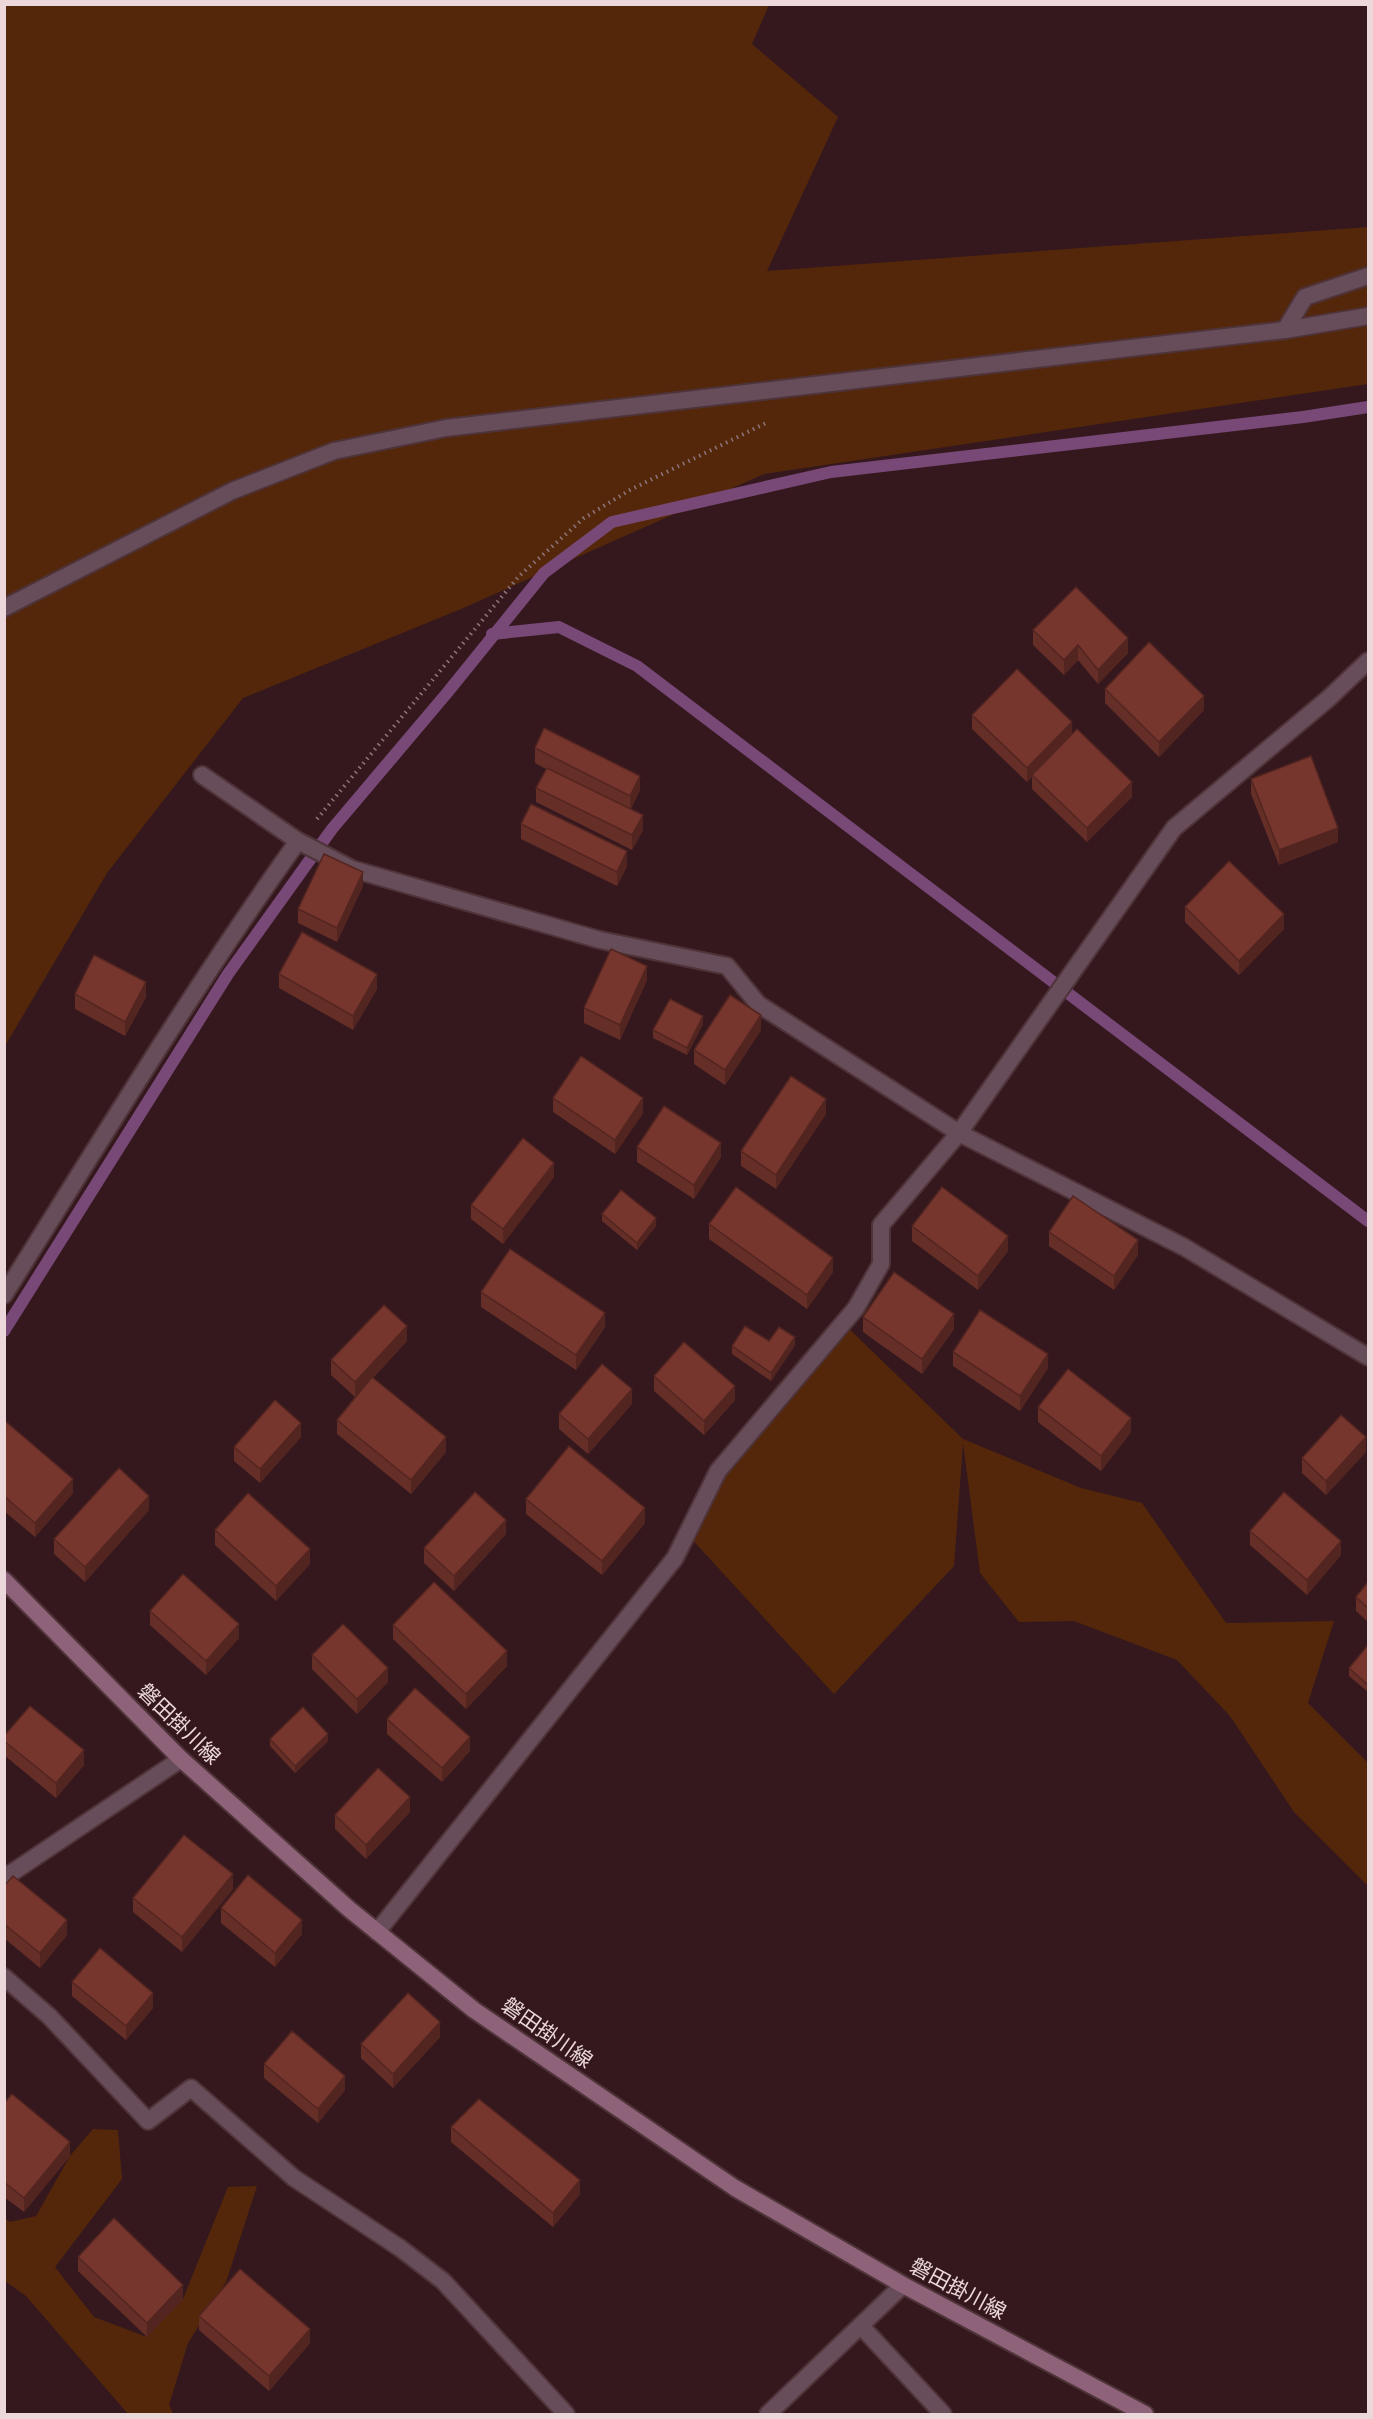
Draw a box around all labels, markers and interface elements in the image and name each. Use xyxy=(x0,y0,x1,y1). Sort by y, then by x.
street label: 磐田掛川線 xyxy=(132,1677,227,1770)
street label: 磐田掛川線 xyxy=(497,1991,599,2074)
street label: 磐田掛川線 xyxy=(906,2251,1011,2325)

